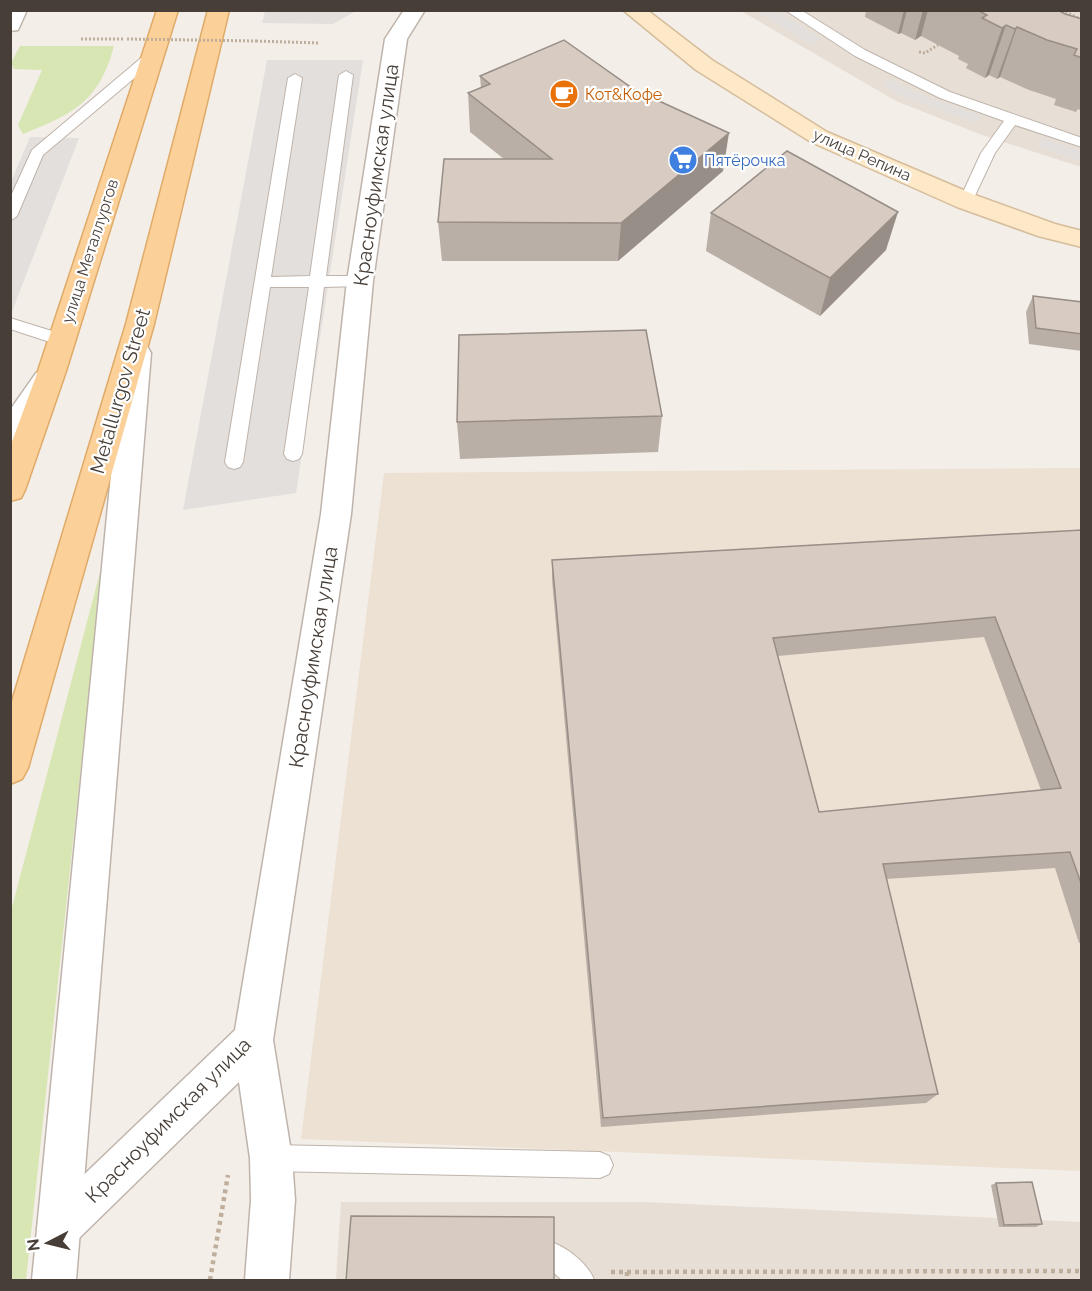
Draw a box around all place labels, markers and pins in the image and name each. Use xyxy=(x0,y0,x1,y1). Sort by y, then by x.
cafe icon: Кот&Кофе xyxy=(548,78,580,110)
place label: Кот&Кофе xyxy=(585,85,662,104)
supermarket icon: Пятёрочка xyxy=(667,144,699,176)
place label: Пятёрочка xyxy=(704,151,785,170)

